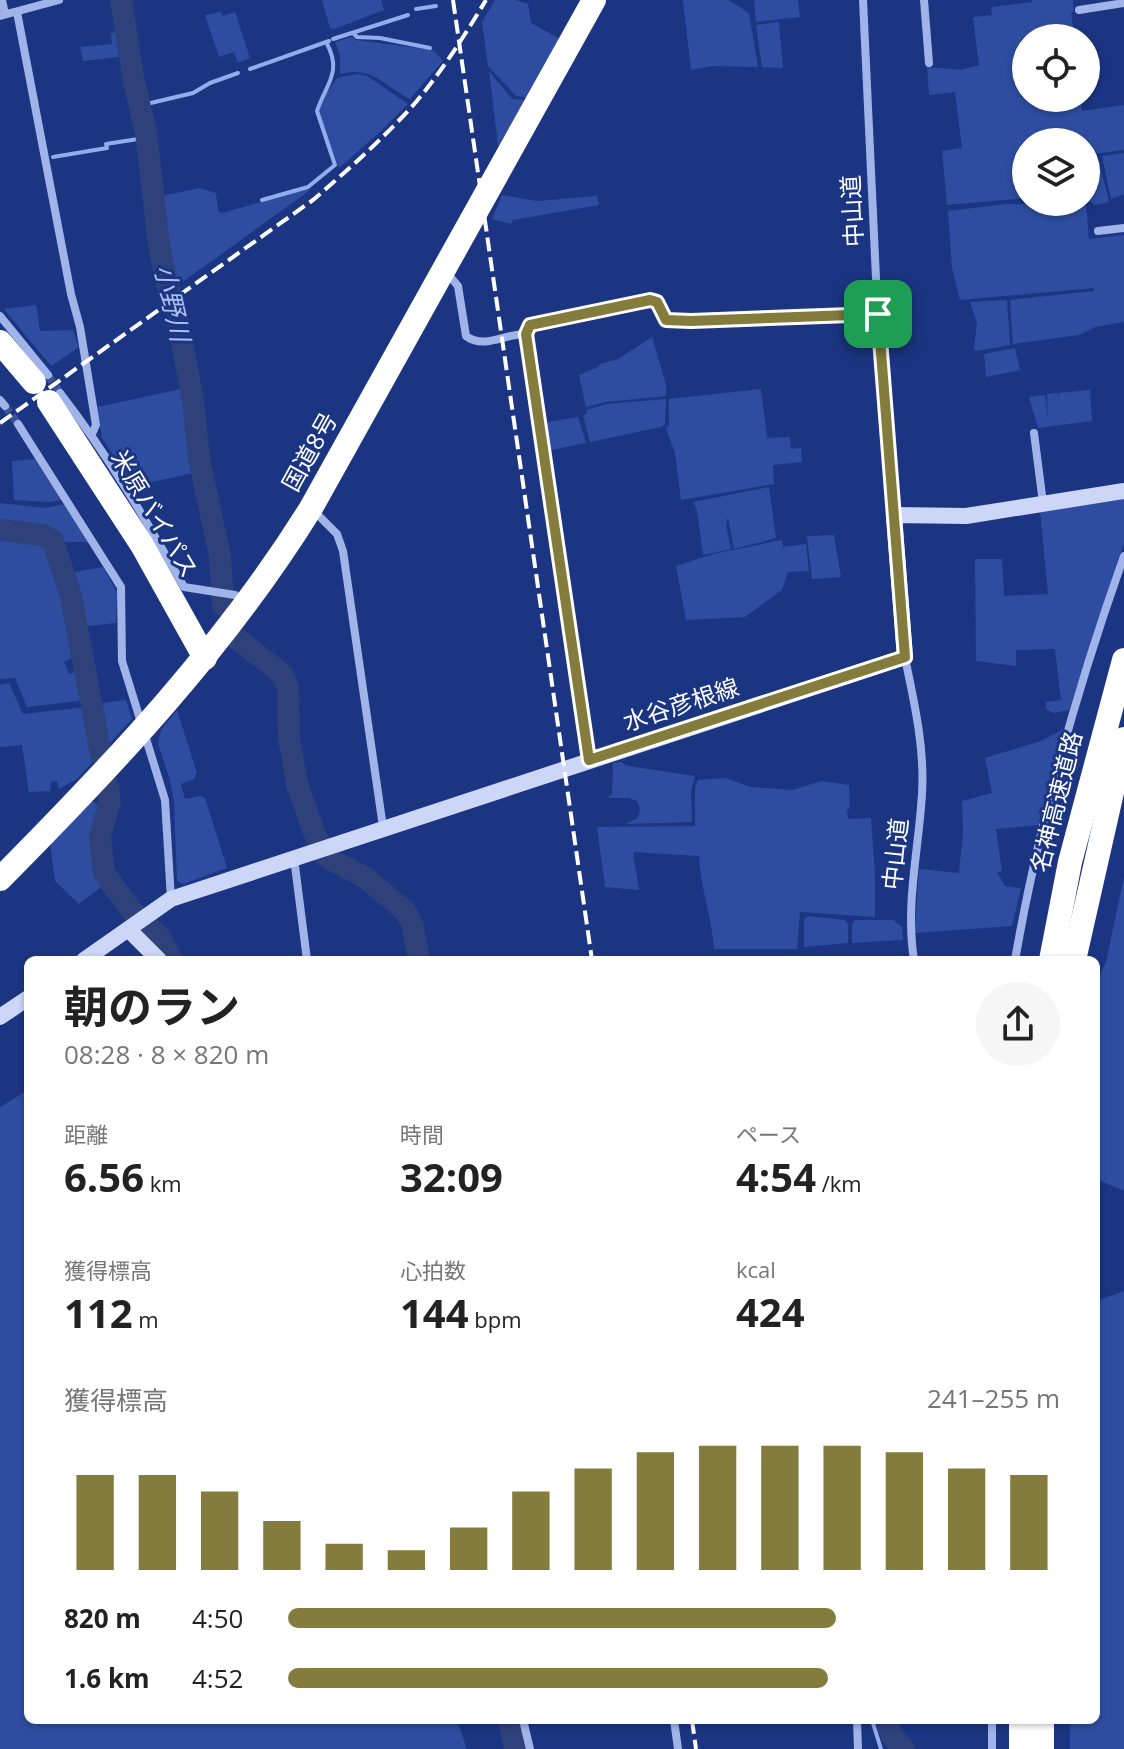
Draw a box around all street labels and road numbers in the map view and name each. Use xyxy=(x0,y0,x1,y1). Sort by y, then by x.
street label: 中山道 xyxy=(833,174,870,248)
street label: 国道8号 xyxy=(273,406,344,497)
street label: 米原バイパス xyxy=(104,443,206,583)
street label: 水谷彦根線 xyxy=(618,669,743,738)
street label: 名神高速道路 xyxy=(1022,728,1089,875)
street label: 中山道 xyxy=(874,816,915,891)

